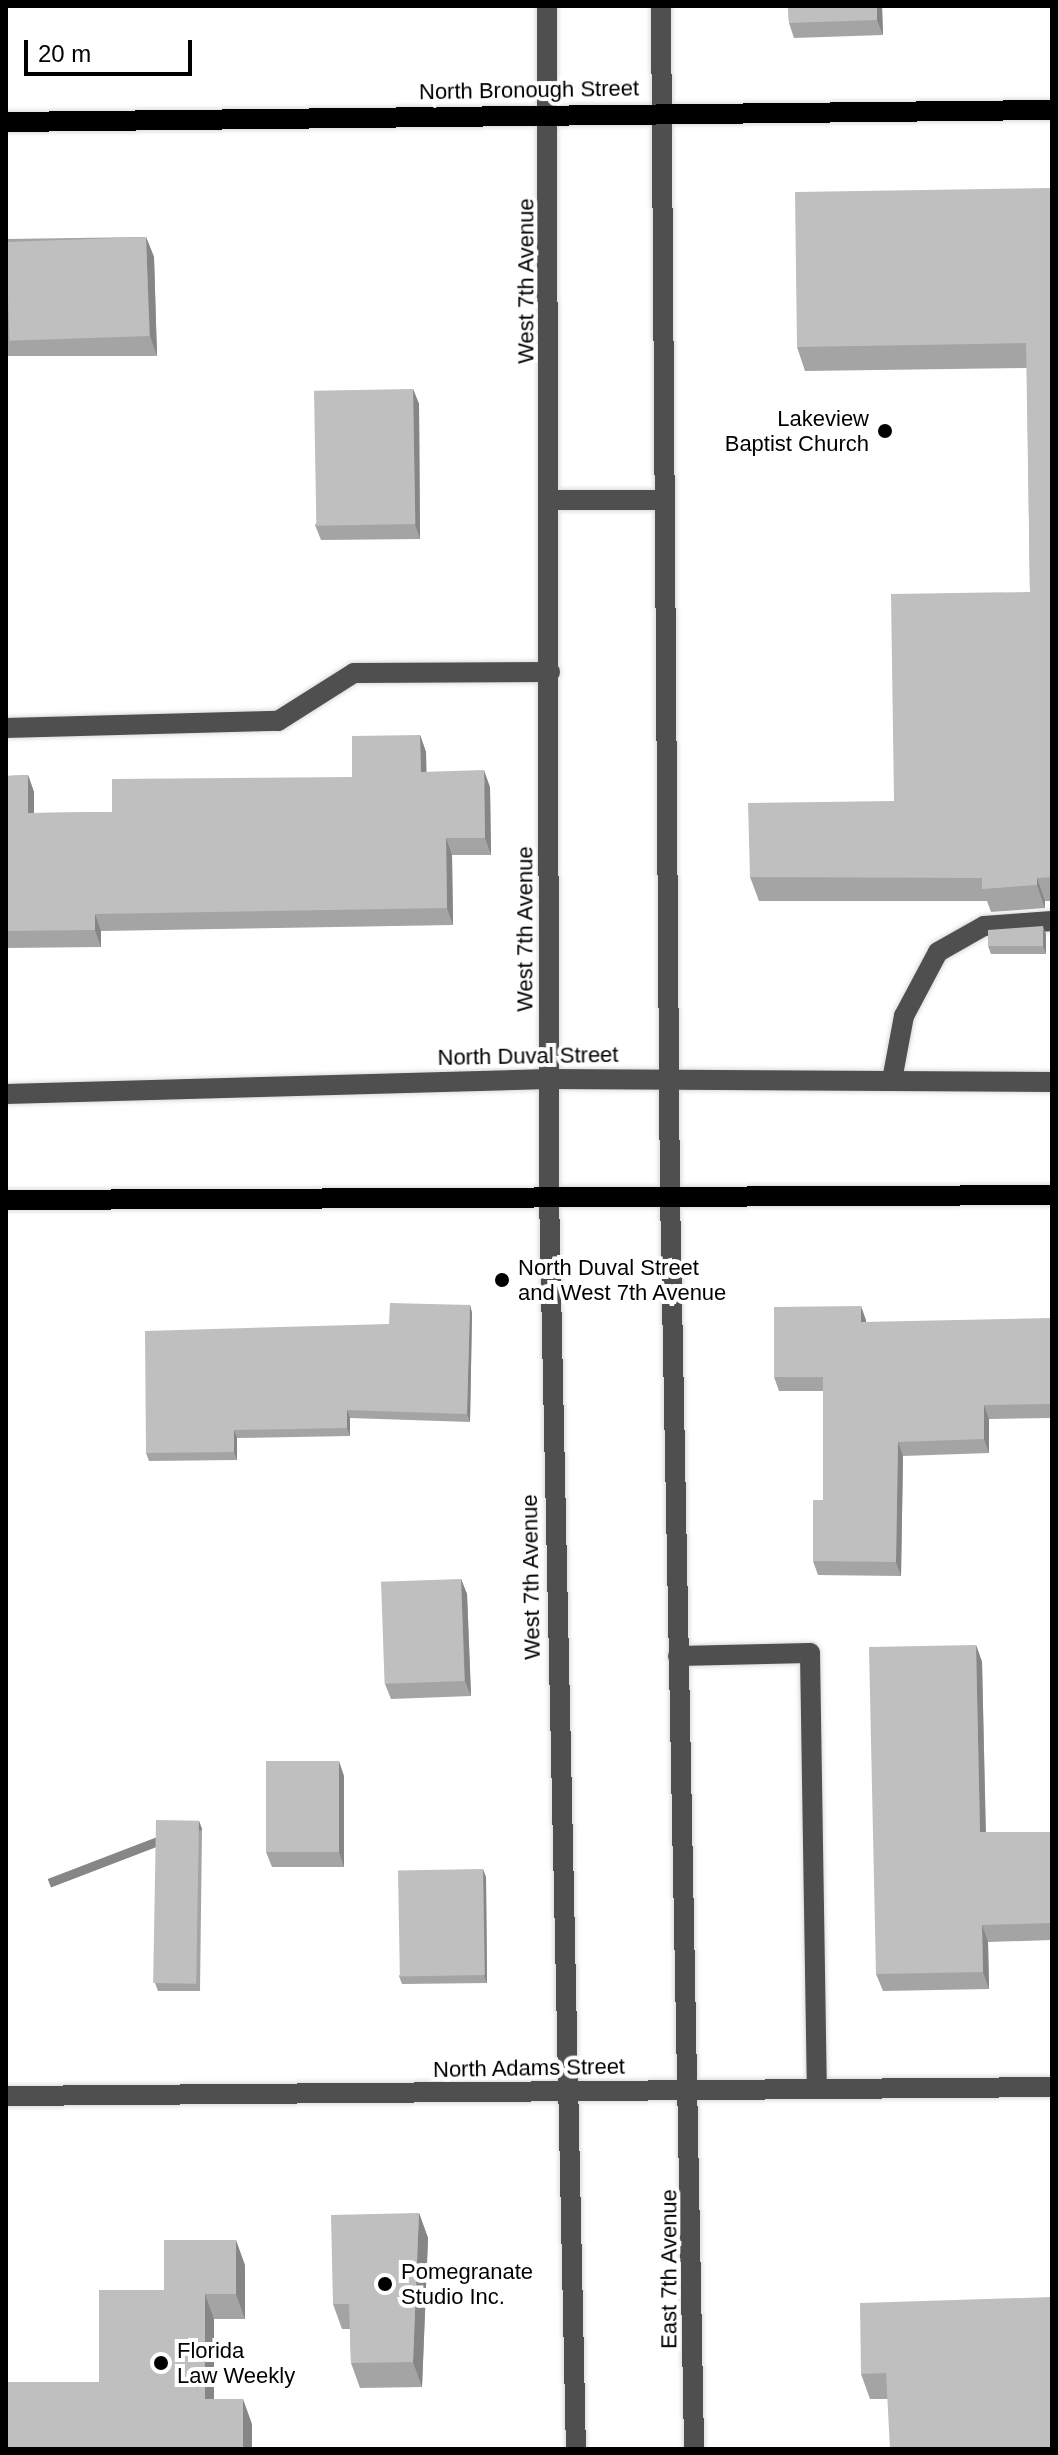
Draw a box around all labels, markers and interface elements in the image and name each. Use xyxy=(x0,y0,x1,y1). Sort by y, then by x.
scale bar xyxy=(28,24,196,74)
text: 20 m xyxy=(38,40,91,67)
street label: North Bronough Street xyxy=(419,75,639,105)
street label: West 7th Avenue xyxy=(513,198,539,364)
place label: Lakeview Baptist Church xyxy=(725,405,869,456)
marker: Lakeview Baptist Church xyxy=(876,422,894,440)
street label: West 7th Avenue xyxy=(512,846,538,1012)
street label: North Duval Street xyxy=(437,1041,619,1071)
place label: North Duval Street and West 7th Avenue xyxy=(518,1254,728,1306)
marker: North Duval Street and West 7th Avenue xyxy=(493,1271,511,1289)
street label: West 7th Avenue xyxy=(516,1493,546,1661)
street label: North Adams Street xyxy=(432,2053,626,2083)
street label: East 7th Avenue xyxy=(656,2188,682,2350)
place label: Pomegranate Studio Inc. xyxy=(401,2258,533,2310)
marker: Pomegranate Studio Inc. xyxy=(376,2275,394,2293)
place label: Florida Law Weekly xyxy=(177,2337,295,2388)
marker: Florida Law Weekly xyxy=(152,2354,170,2372)

